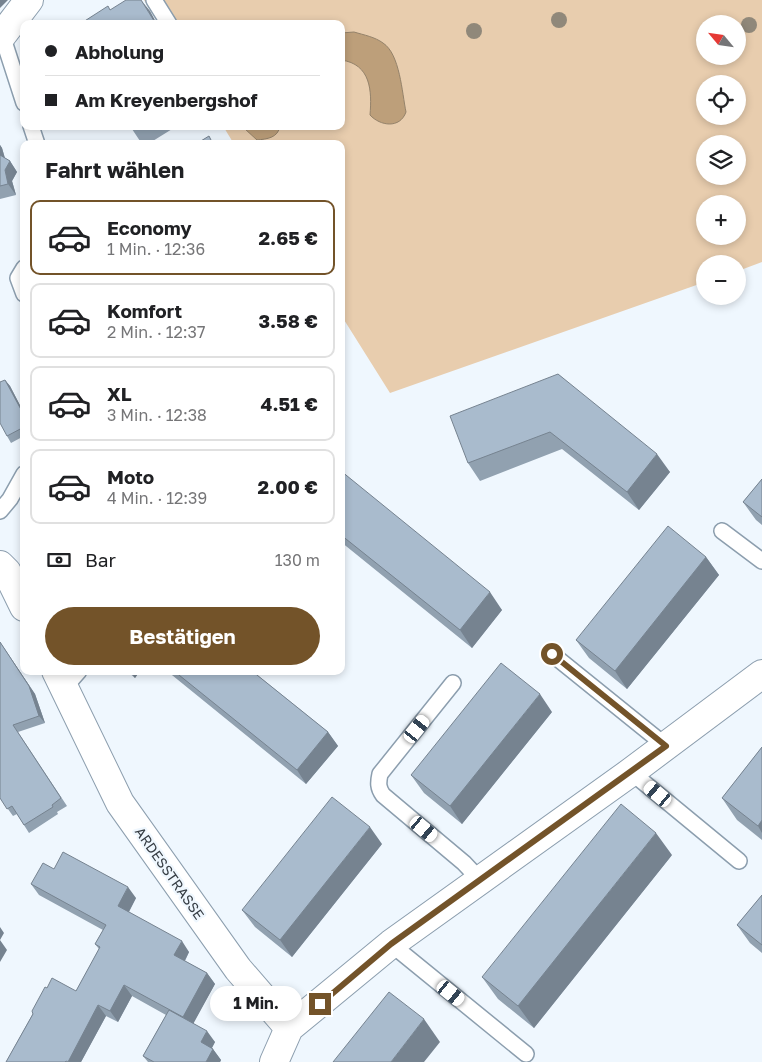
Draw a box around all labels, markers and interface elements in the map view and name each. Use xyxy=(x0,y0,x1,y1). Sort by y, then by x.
north arrow xyxy=(696,15,746,65)
map controls xyxy=(696,15,746,305)
text: Abholung xyxy=(75,40,164,63)
button: locate xyxy=(696,75,746,125)
text: Am Kreyenbergshof xyxy=(75,88,257,111)
button: layers xyxy=(696,135,746,185)
text: Fahrt wählen xyxy=(45,156,184,183)
button: + xyxy=(696,195,746,245)
icon: car xyxy=(47,215,92,260)
text: Economy xyxy=(107,216,192,239)
text: 2.65 € xyxy=(259,226,318,249)
text: 1 Min. · 12:36 xyxy=(107,239,205,259)
button: − xyxy=(696,255,746,305)
icon: car xyxy=(47,298,92,343)
text: Komfort xyxy=(107,299,182,322)
text: 3.58 € xyxy=(258,309,318,332)
text: 2 Min. · 12:37 xyxy=(107,322,205,342)
icon: car xyxy=(47,381,92,426)
text: XL xyxy=(107,382,132,405)
text: 4.51 € xyxy=(261,392,318,415)
text: 3 Min. · 12:38 xyxy=(107,405,207,425)
icon: car xyxy=(47,464,92,509)
text: Moto xyxy=(107,465,154,488)
text: 2.00 € xyxy=(257,475,318,498)
text: 4 Min. · 12:39 xyxy=(107,488,207,508)
icon: cash xyxy=(45,546,73,574)
text: Bar xyxy=(85,548,116,571)
text: 130 m xyxy=(275,550,320,570)
button: Bestätigen xyxy=(45,607,320,665)
route start xyxy=(541,643,563,665)
car xyxy=(401,713,432,745)
car xyxy=(641,779,674,809)
car xyxy=(407,814,440,844)
street label: ARDESSTRASSE xyxy=(132,824,208,922)
car xyxy=(434,978,467,1008)
callout: 1 Min. xyxy=(210,986,302,1022)
text: 1 Min. xyxy=(233,993,279,1013)
route end xyxy=(309,993,331,1015)

